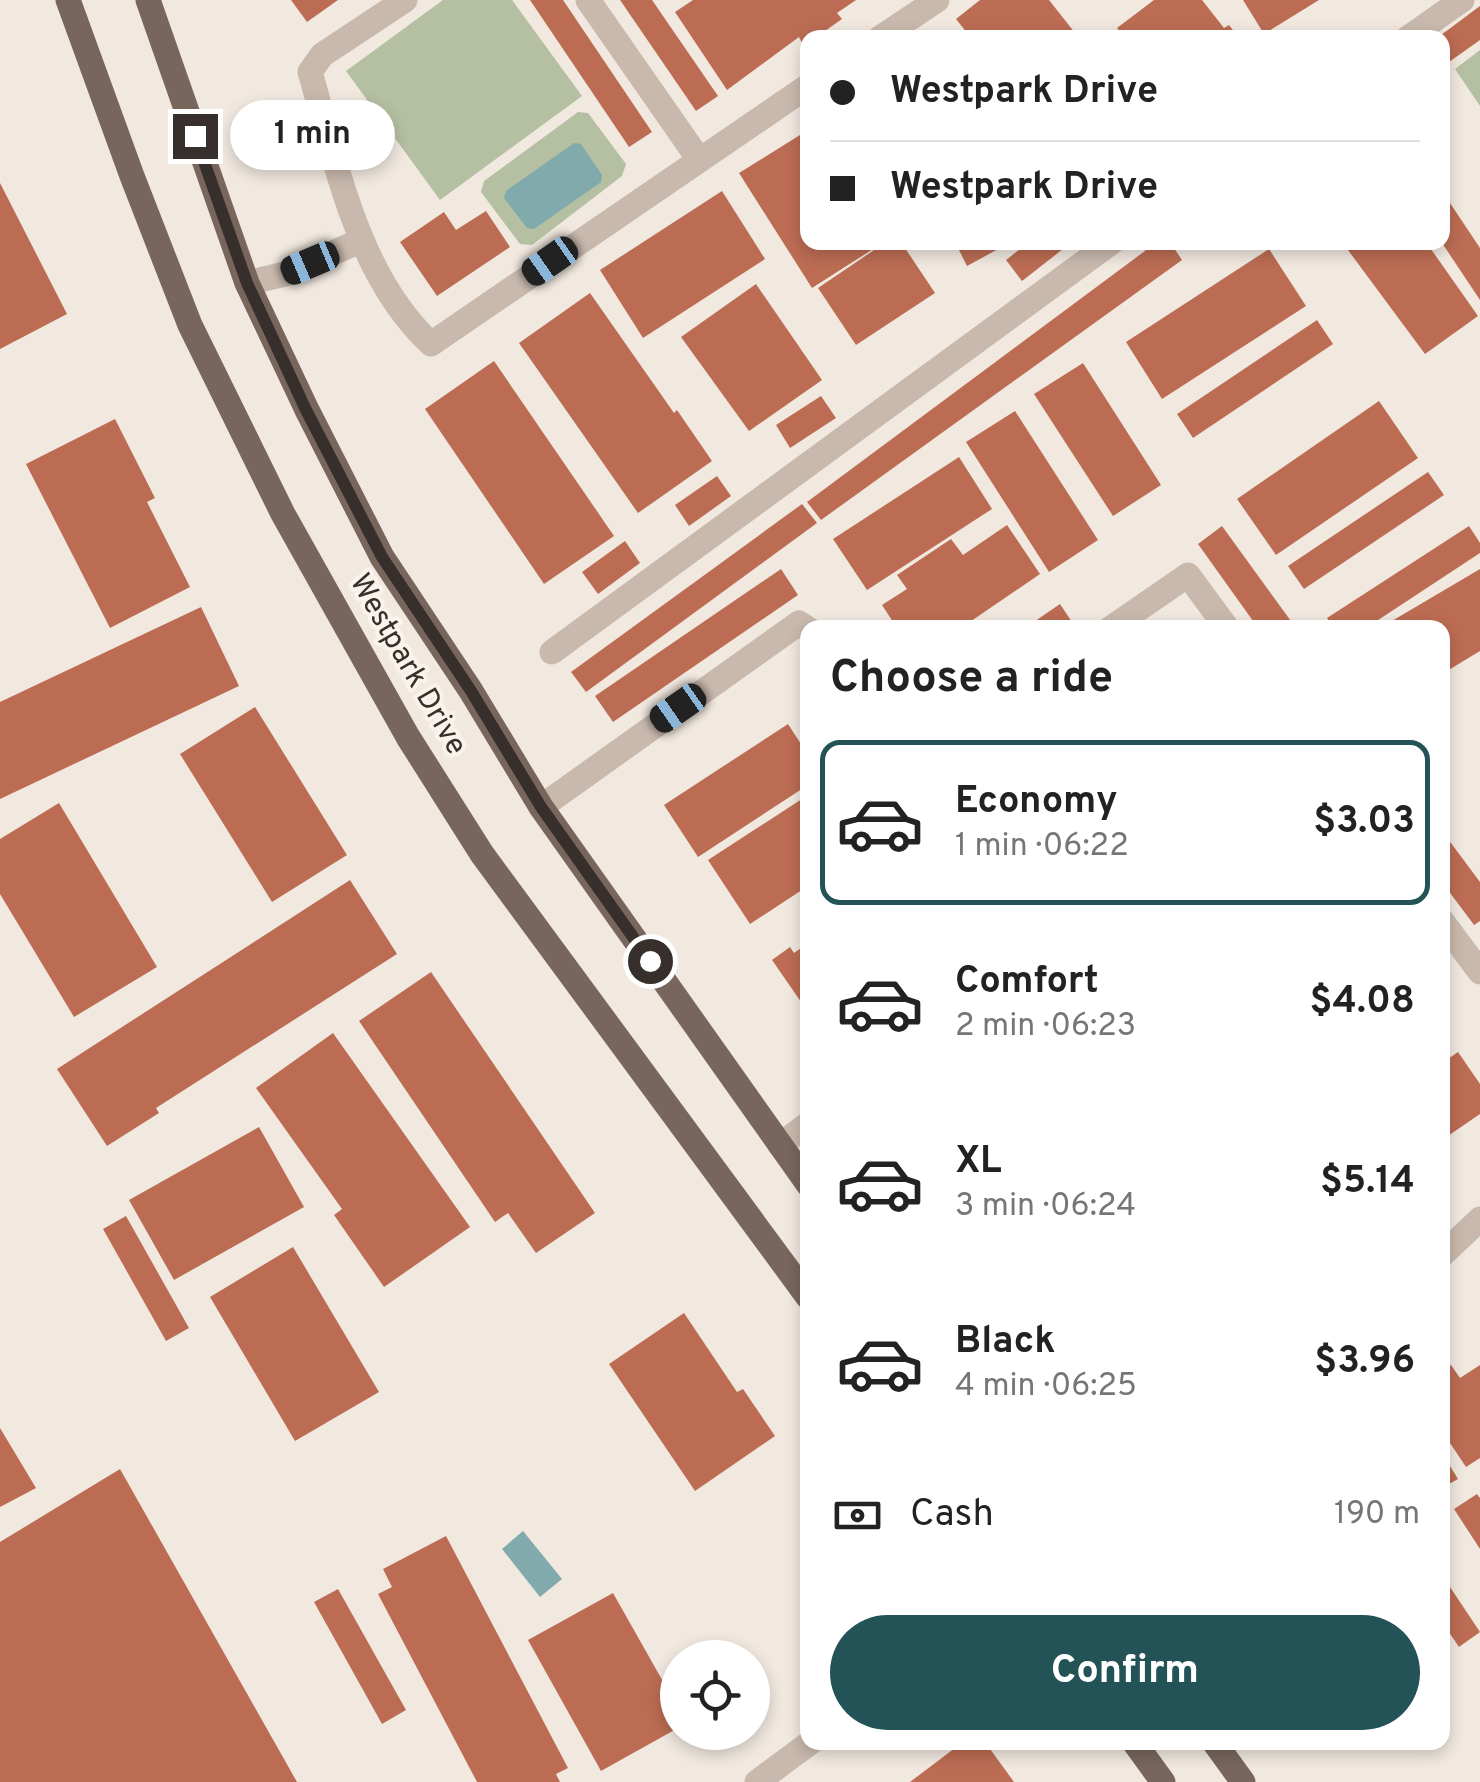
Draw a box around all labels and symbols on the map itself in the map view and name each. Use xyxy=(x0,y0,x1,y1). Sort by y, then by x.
callout: 1 min xyxy=(230,101,395,171)
route end xyxy=(173,114,218,159)
car xyxy=(517,232,583,290)
car xyxy=(277,237,343,289)
street label: Westpark Drive xyxy=(340,568,474,762)
car xyxy=(645,679,711,737)
route start xyxy=(628,939,673,984)

